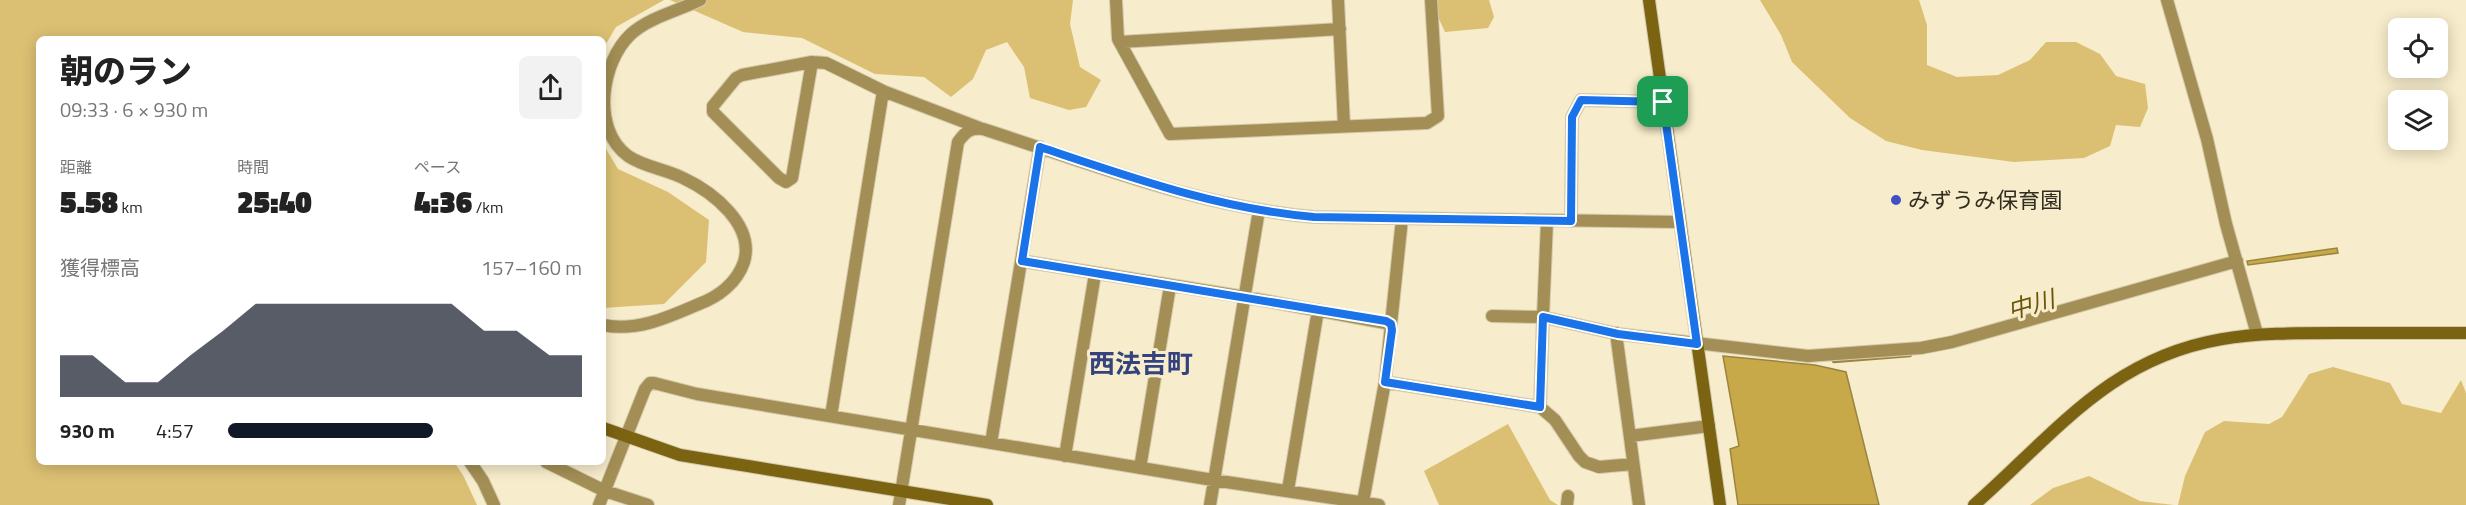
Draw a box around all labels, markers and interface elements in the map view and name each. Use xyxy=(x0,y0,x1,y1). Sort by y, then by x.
map controls xyxy=(2388,18,2448,150)
button: locate xyxy=(2388,18,2448,78)
text: 朝のラン xyxy=(60,46,192,96)
button: share xyxy=(519,56,582,119)
pin xyxy=(1637,76,1688,127)
icon: arrive xyxy=(1646,85,1679,118)
button: layers xyxy=(2388,90,2448,150)
text: 09:33 · 6 × 930 m xyxy=(60,94,208,125)
text: 距離 xyxy=(60,155,92,179)
text: 時間 xyxy=(237,155,269,179)
text: ペース xyxy=(414,155,461,179)
text: 5.58 xyxy=(60,179,118,225)
text: 25:40 xyxy=(237,179,312,225)
text: 4:36 xyxy=(414,179,472,225)
place label: みずうみ保育園 xyxy=(1908,183,2062,217)
marker: みずうみ保育園 xyxy=(1889,193,1903,207)
text: km xyxy=(118,195,143,219)
text: /km xyxy=(472,195,503,219)
text: 獲得標高 xyxy=(60,252,140,283)
text: 157–160 m xyxy=(481,252,582,283)
water label: 中川 xyxy=(2003,279,2062,328)
district label: 西法吉町 xyxy=(1089,344,1193,383)
text: 930 m xyxy=(60,415,115,446)
text: 4:57 xyxy=(156,415,194,446)

